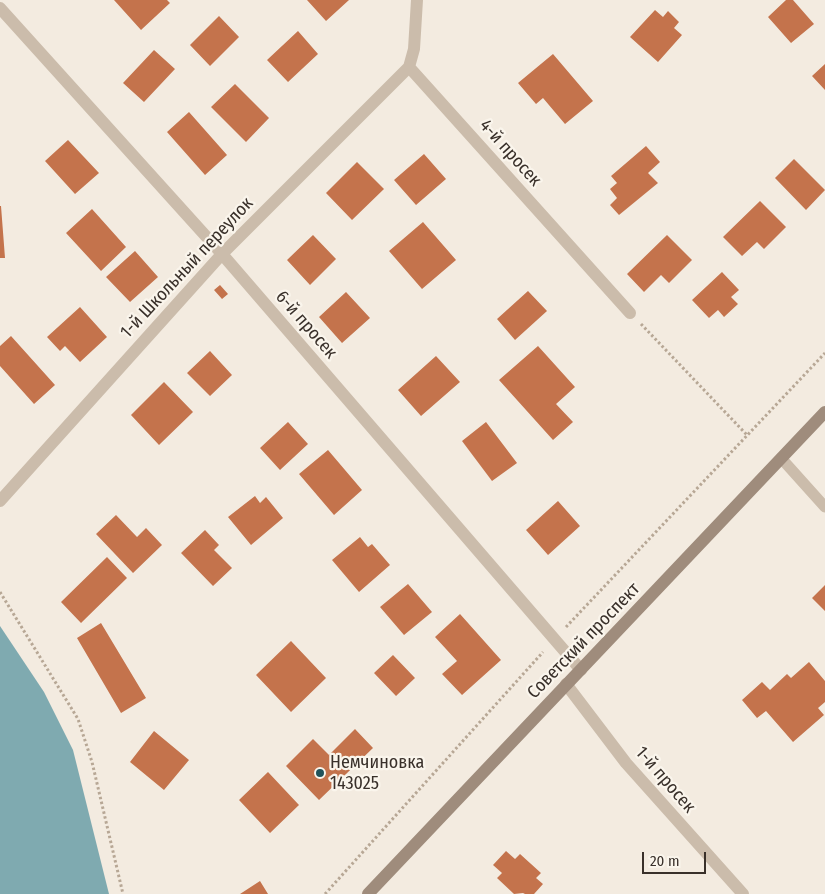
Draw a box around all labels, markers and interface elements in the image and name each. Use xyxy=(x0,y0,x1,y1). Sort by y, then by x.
street label: 4-й просек xyxy=(474,115,546,191)
street label: 1-й Школьный переулок xyxy=(116,193,258,343)
street label: 6-й просек xyxy=(271,287,341,363)
street label: Советский проспект xyxy=(523,579,645,703)
street label: 1-й просек xyxy=(630,742,700,818)
place label: Немчиновка 143025 xyxy=(330,752,424,794)
marker: Немчиновка 143025 xyxy=(314,767,326,779)
scale bar xyxy=(645,842,709,874)
text: 20 m xyxy=(650,852,680,870)

